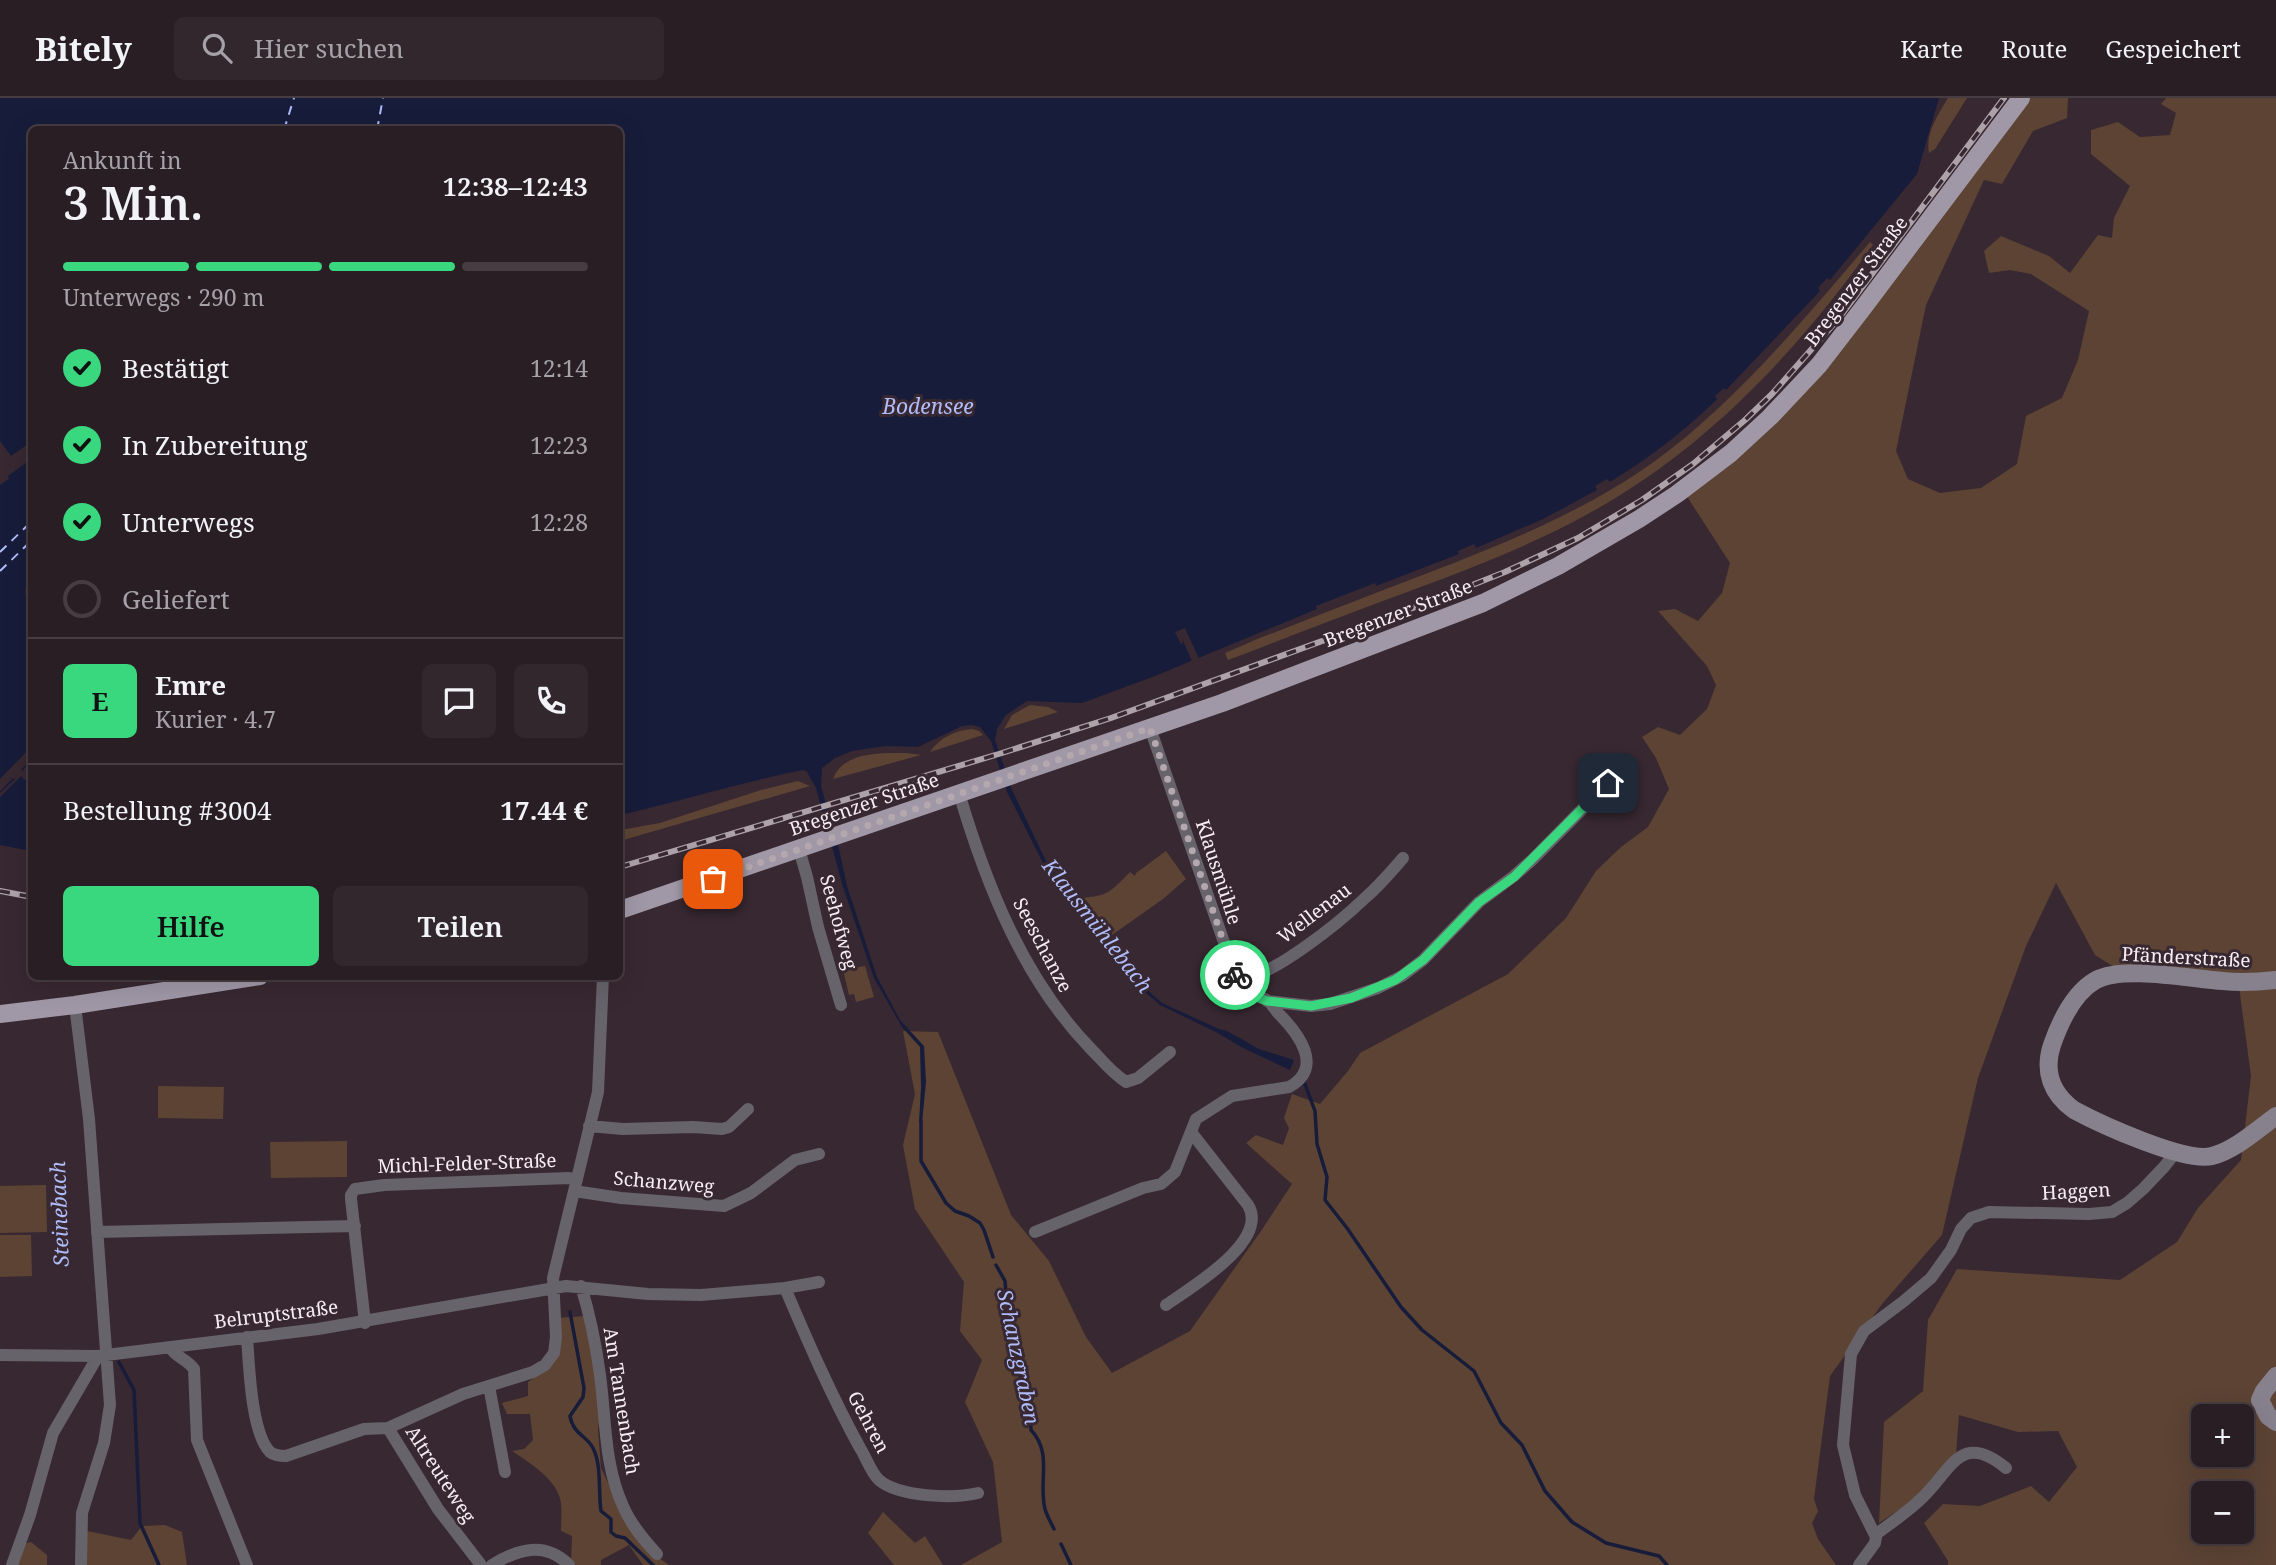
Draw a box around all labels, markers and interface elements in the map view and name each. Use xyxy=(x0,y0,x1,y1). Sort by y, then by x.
search box xyxy=(174,17,664,80)
text: Bitely xyxy=(35,26,132,71)
icon: search xyxy=(198,29,236,67)
text: Hier suchen xyxy=(254,30,404,66)
text: Karte xyxy=(1900,32,1963,65)
text: Route xyxy=(2001,32,2067,65)
text: Gespeichert xyxy=(2105,32,2241,65)
text: Ankunft in xyxy=(63,144,182,176)
text: 12:38–12:43 xyxy=(442,168,588,204)
text: 3 Min. xyxy=(63,171,203,233)
street label: Bregenzer Straße xyxy=(1798,211,1914,351)
text: Unterwegs · 290 m xyxy=(63,281,264,313)
icon: check xyxy=(63,349,101,387)
text: Bestätigt xyxy=(122,350,229,386)
text: 12:14 xyxy=(530,352,588,384)
water label: Bodensee xyxy=(881,392,974,420)
icon: check xyxy=(63,426,101,464)
text: In Zubereitung xyxy=(122,427,308,463)
text: 12:23 xyxy=(530,429,588,461)
icon: check xyxy=(63,503,101,541)
text: Unterwegs xyxy=(122,504,255,540)
text: 12:28 xyxy=(530,506,588,538)
street label: Bregenzer Straße xyxy=(1320,573,1476,653)
text: Geliefert xyxy=(122,581,230,617)
button: chat xyxy=(422,664,496,738)
button: phone xyxy=(514,664,588,738)
text: Emre xyxy=(155,667,226,703)
text: E xyxy=(92,683,108,719)
text: Kurier · 4.7 xyxy=(155,703,276,735)
pin xyxy=(1578,753,1638,813)
icon: home xyxy=(1589,764,1627,802)
street label: Bregenzer Straße xyxy=(786,766,942,842)
text: Bestellung #3004 xyxy=(63,792,272,828)
text: 17.44 € xyxy=(500,792,588,828)
street label: Klausmühle xyxy=(1190,816,1248,928)
pin xyxy=(683,849,743,909)
water label: Klausmühlebach xyxy=(1036,852,1159,999)
icon: bag xyxy=(694,860,732,898)
street label: Seehofweg xyxy=(814,872,864,972)
street label: Wellenau xyxy=(1272,877,1356,949)
button: Hilfe xyxy=(63,886,319,966)
button: Teilen xyxy=(333,886,588,966)
street label: Seeschanze xyxy=(1007,893,1079,997)
courier xyxy=(1200,940,1270,1010)
street label: Pfänderstraße xyxy=(2121,941,2251,973)
icon: bike xyxy=(1216,956,1254,994)
street label: Michl-Felder-Straße xyxy=(377,1147,557,1179)
water label: Steinebach xyxy=(43,1160,75,1267)
street label: Schanzweg xyxy=(612,1165,716,1199)
street label: Haggen xyxy=(2041,1176,2111,1206)
water label: Schanzgraben xyxy=(991,1287,1047,1427)
street label: Belruptstraße xyxy=(212,1293,340,1335)
street label: Am Tannenbach xyxy=(598,1325,646,1477)
street label: Gehren xyxy=(842,1386,896,1458)
map controls xyxy=(2191,1404,2254,1544)
button: + xyxy=(2191,1404,2254,1467)
street label: Altreuteweg xyxy=(400,1420,482,1528)
button: − xyxy=(2191,1481,2254,1544)

